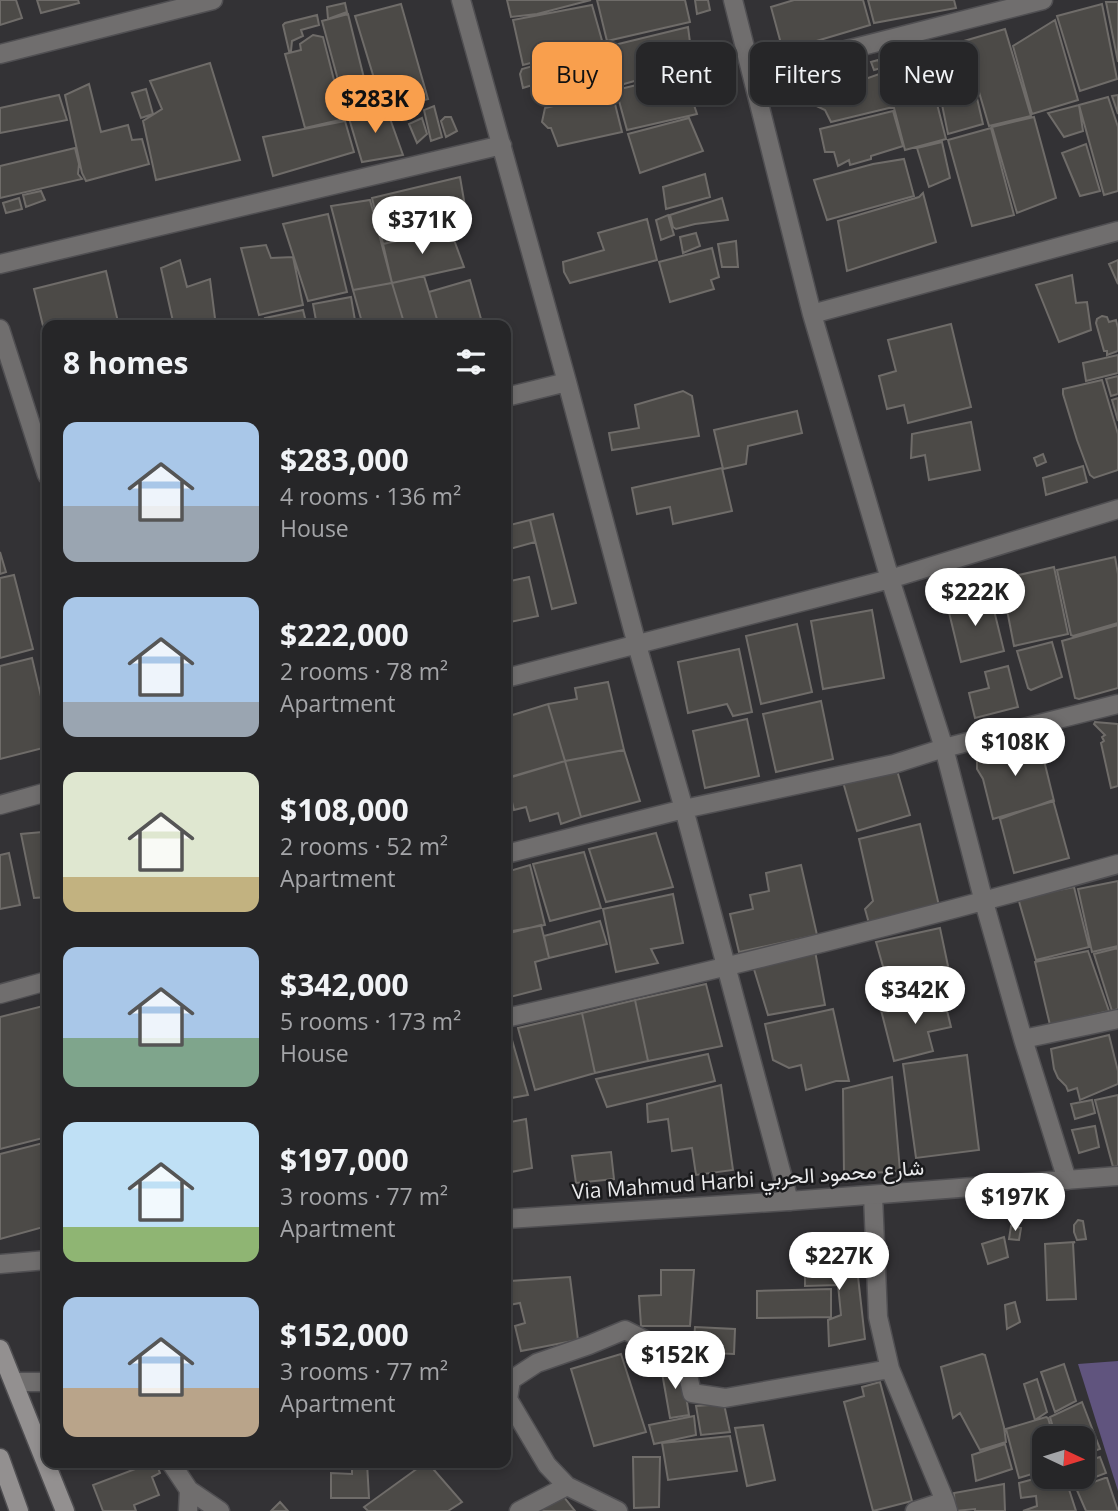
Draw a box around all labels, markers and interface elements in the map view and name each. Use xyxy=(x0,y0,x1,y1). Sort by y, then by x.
chip: Buy xyxy=(532,42,622,105)
chip: Rent xyxy=(636,42,736,105)
chip: Filters xyxy=(750,42,866,105)
chip: New xyxy=(880,42,978,105)
pin: $283K xyxy=(326,76,424,135)
text: $283K xyxy=(341,82,409,114)
pin: $371K xyxy=(373,196,471,256)
text: $371K xyxy=(388,203,456,235)
text: 8 homes xyxy=(63,342,188,383)
icon: filters xyxy=(452,343,490,381)
text: $283,000 xyxy=(280,439,409,480)
icon: home xyxy=(119,450,203,534)
text: 4 rooms · 136 m² xyxy=(280,480,461,512)
text: House xyxy=(280,512,349,544)
pin: $222K xyxy=(926,568,1024,628)
text: $222K xyxy=(941,575,1009,607)
text: $222,000 xyxy=(280,614,409,655)
icon: home xyxy=(119,625,203,709)
text: 2 rooms · 78 m² xyxy=(280,655,448,687)
text: Apartment xyxy=(280,687,396,719)
pin: $108K xyxy=(966,718,1064,778)
text: $108K xyxy=(981,725,1049,757)
text: $108,000 xyxy=(280,789,409,830)
icon: home xyxy=(119,800,203,884)
text: 2 rooms · 52 m² xyxy=(280,830,448,862)
text: Apartment xyxy=(280,862,396,894)
text: $342,000 xyxy=(280,964,409,1005)
pin: $342K xyxy=(866,967,964,1026)
text: $342K xyxy=(881,973,949,1005)
icon: home xyxy=(119,975,203,1059)
text: 5 rooms · 173 m² xyxy=(280,1005,461,1037)
text: House xyxy=(280,1037,349,1069)
text: $197,000 xyxy=(280,1139,409,1180)
icon: home xyxy=(119,1150,203,1234)
street label: Via Mahmud Harbi شارع محمود الحربي xyxy=(571,1153,925,1209)
pin: $197K xyxy=(966,1174,1064,1233)
text: 3 rooms · 77 m² xyxy=(280,1180,448,1212)
text: $197K xyxy=(981,1180,1049,1212)
text: Apartment xyxy=(280,1212,396,1244)
pin: $227K xyxy=(790,1232,888,1292)
text: $227K xyxy=(805,1239,873,1271)
text: $152,000 xyxy=(280,1314,409,1355)
icon: home xyxy=(119,1325,203,1409)
pin: $152K xyxy=(626,1332,724,1391)
text: $152K xyxy=(641,1338,709,1370)
text: 3 rooms · 77 m² xyxy=(280,1355,448,1387)
text: Apartment xyxy=(280,1387,396,1419)
north arrow xyxy=(1032,1426,1096,1489)
map controls xyxy=(1032,1426,1095,1489)

